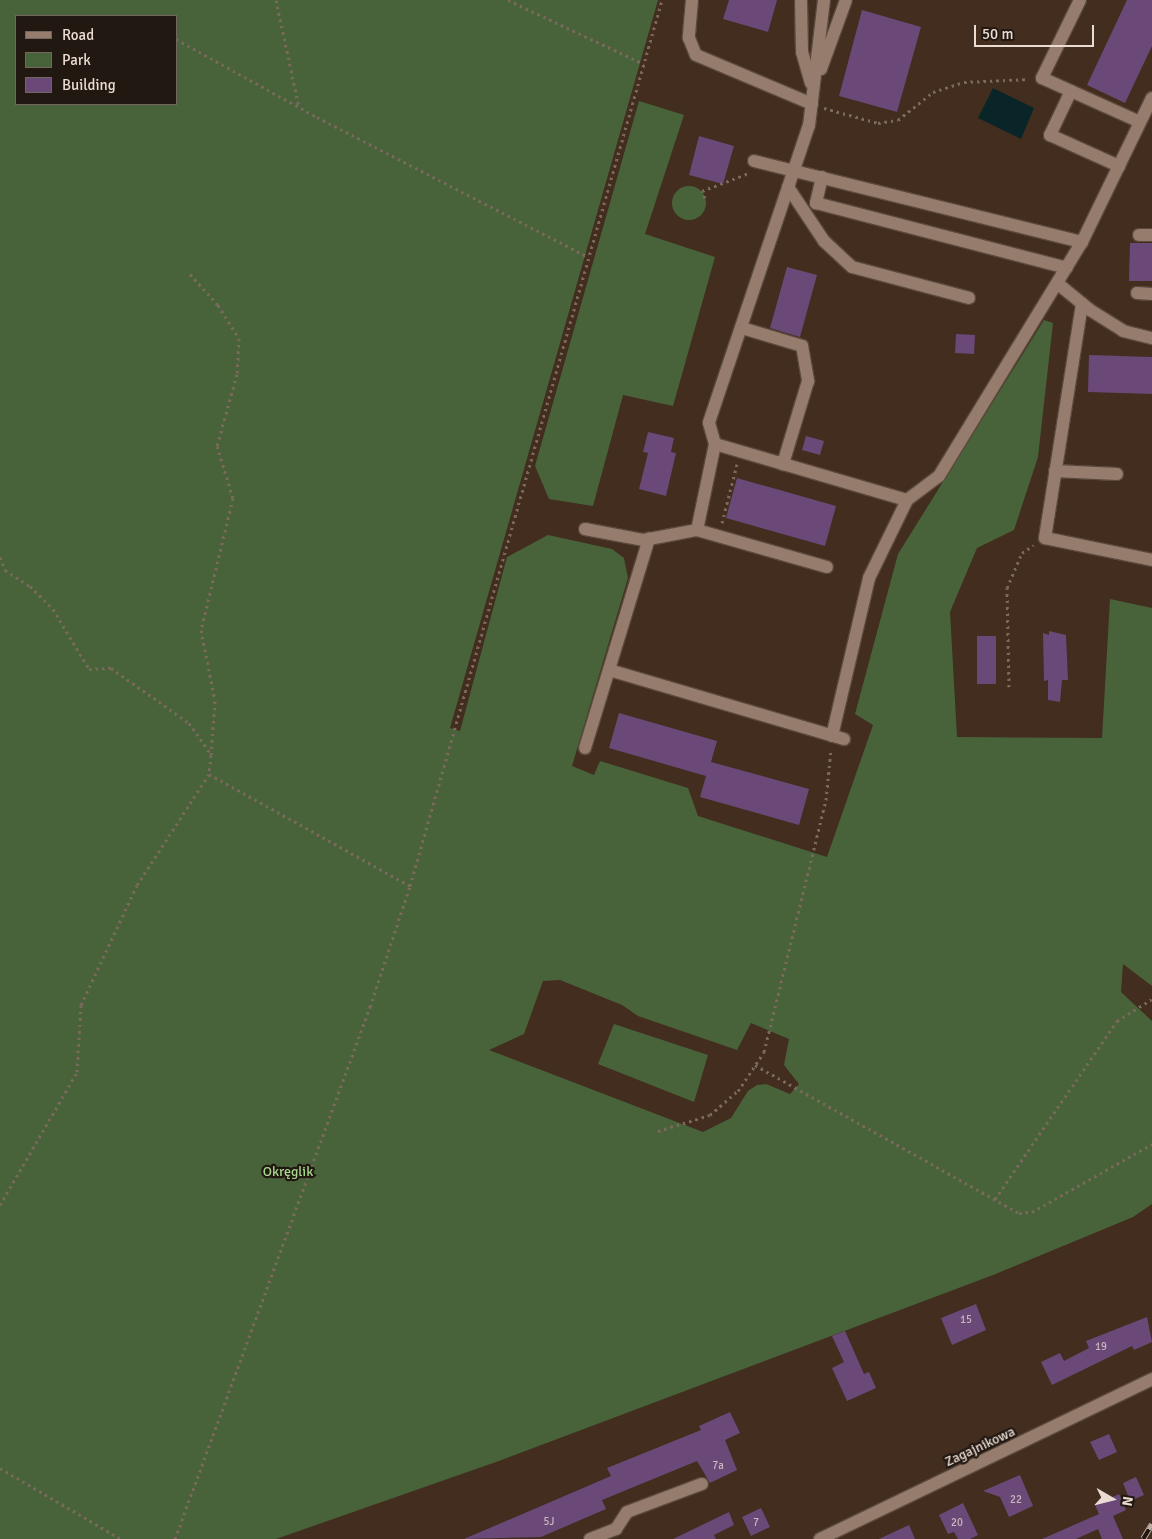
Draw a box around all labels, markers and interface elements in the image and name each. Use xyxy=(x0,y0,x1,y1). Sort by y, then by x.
legend xyxy=(15,15,178,105)
scale bar xyxy=(977,15,1097,47)
text: 50 m xyxy=(982,25,1013,43)
text: Road xyxy=(62,26,94,44)
text: Park xyxy=(62,51,91,69)
text: Building xyxy=(62,76,116,94)
park label: Okręglik xyxy=(263,1164,313,1180)
house number: 15 xyxy=(960,1313,972,1327)
house number: 19 xyxy=(1095,1340,1107,1354)
street label: Zagajnikowa xyxy=(942,1423,1018,1471)
house number: 7a xyxy=(712,1459,724,1473)
north arrow xyxy=(1087,1474,1137,1524)
house number: 22 xyxy=(1010,1493,1022,1507)
text: N xyxy=(1118,1495,1136,1507)
house number: 5J xyxy=(544,1515,554,1529)
house number: 7 xyxy=(753,1516,759,1530)
house number: 20 xyxy=(951,1516,963,1530)

